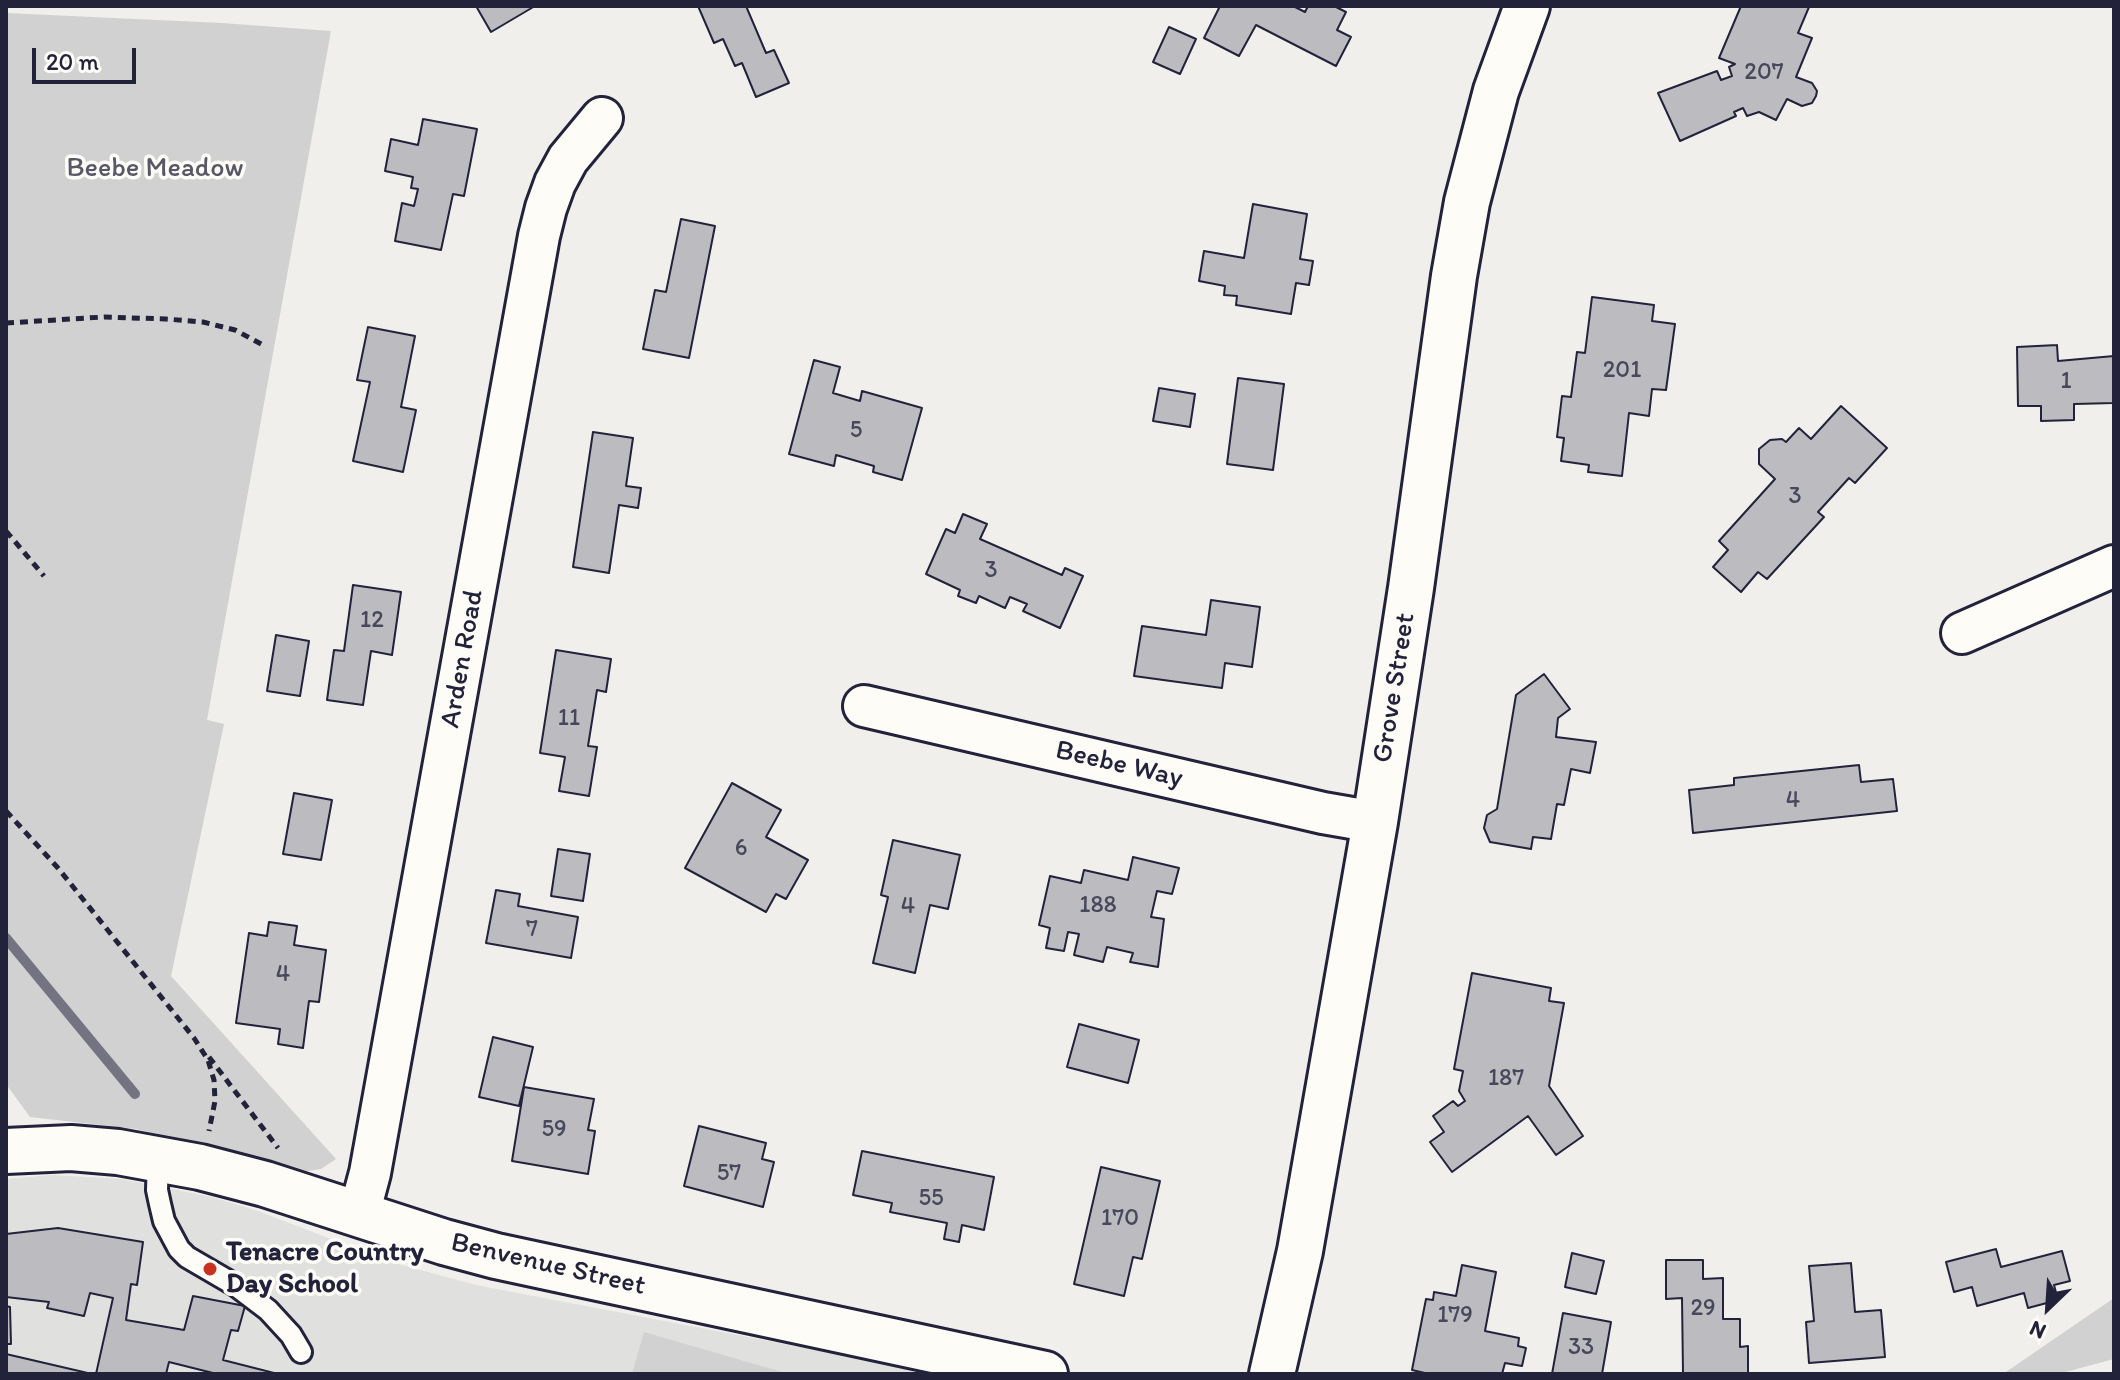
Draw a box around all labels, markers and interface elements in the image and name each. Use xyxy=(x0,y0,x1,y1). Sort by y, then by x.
scale bar xyxy=(36,32,140,82)
text: 20 m xyxy=(46,47,99,76)
house number: 207 xyxy=(1744,59,1784,87)
park label: Beebe Meadow xyxy=(67,152,243,186)
house number: 201 xyxy=(1603,357,1641,385)
house number: 1 xyxy=(2060,368,2072,396)
house number: 5 xyxy=(850,417,862,445)
house number: 3 xyxy=(1788,483,1802,511)
house number: 3 xyxy=(984,557,998,585)
street label: Arden Road xyxy=(434,587,492,731)
house number: 12 xyxy=(360,607,384,635)
street label: Grove Street xyxy=(1367,611,1423,765)
house number: 11 xyxy=(558,705,580,733)
street label: Beebe Way xyxy=(1052,734,1186,796)
house number: 4 xyxy=(1786,787,1800,815)
house number: 6 xyxy=(735,835,747,863)
house number: 188 xyxy=(1079,892,1117,920)
house number: 4 xyxy=(901,893,915,921)
house number: 7 xyxy=(526,916,538,944)
house number: 4 xyxy=(276,961,290,989)
house number: 187 xyxy=(1488,1065,1524,1093)
house number: 59 xyxy=(541,1116,567,1144)
house number: 57 xyxy=(717,1160,741,1188)
house number: 55 xyxy=(918,1185,944,1213)
house number: 170 xyxy=(1101,1205,1139,1233)
street label: Benvenue Street xyxy=(447,1226,649,1304)
place label: Tenacre Country Day School xyxy=(226,1236,424,1302)
marker: Tenacre Country Day School xyxy=(201,1260,219,1278)
north arrow xyxy=(2008,1268,2088,1348)
house number: 29 xyxy=(1690,1295,1716,1323)
house number: 179 xyxy=(1437,1302,1473,1330)
text: N xyxy=(2025,1315,2050,1346)
house number: 33 xyxy=(1568,1334,1594,1362)

